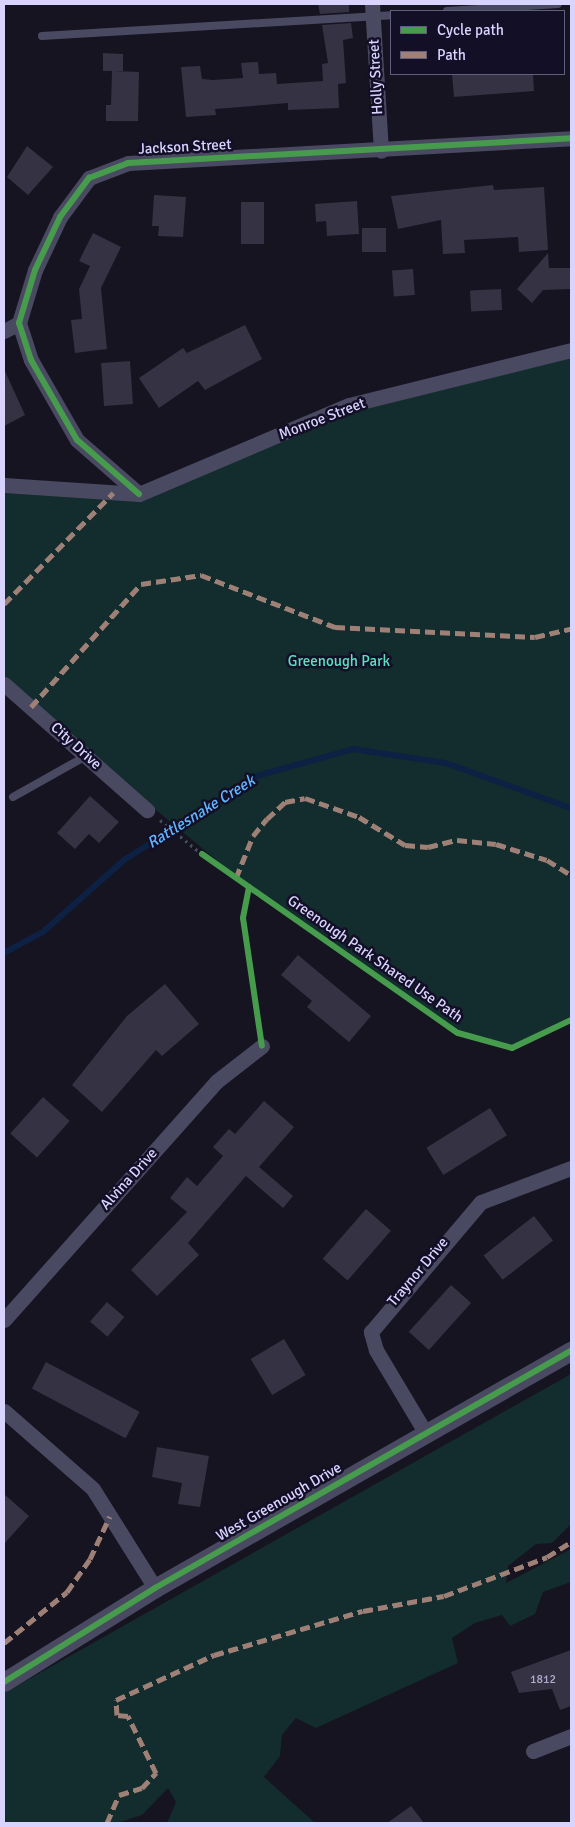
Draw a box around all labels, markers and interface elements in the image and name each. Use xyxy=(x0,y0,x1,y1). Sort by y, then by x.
legend xyxy=(390,10,565,75)
text: Cycle path xyxy=(437,21,504,39)
street label: Holly Street xyxy=(365,39,387,115)
text: Path xyxy=(437,46,466,64)
street label: Jackson Street xyxy=(138,136,232,158)
street label: Monroe Street xyxy=(276,394,368,444)
park label: Greenough Park xyxy=(288,653,390,671)
street label: City Drive xyxy=(47,718,105,774)
water label: Rattlesnake Creek xyxy=(144,771,258,853)
street label: Greenough Park Shared Use Path xyxy=(284,891,466,1027)
street label: Alvina Drive xyxy=(97,1145,161,1213)
street label: Traynor Drive xyxy=(384,1234,452,1310)
street label: West Greenough Drive xyxy=(213,1459,345,1545)
house number: 1812 xyxy=(530,1673,556,1687)

